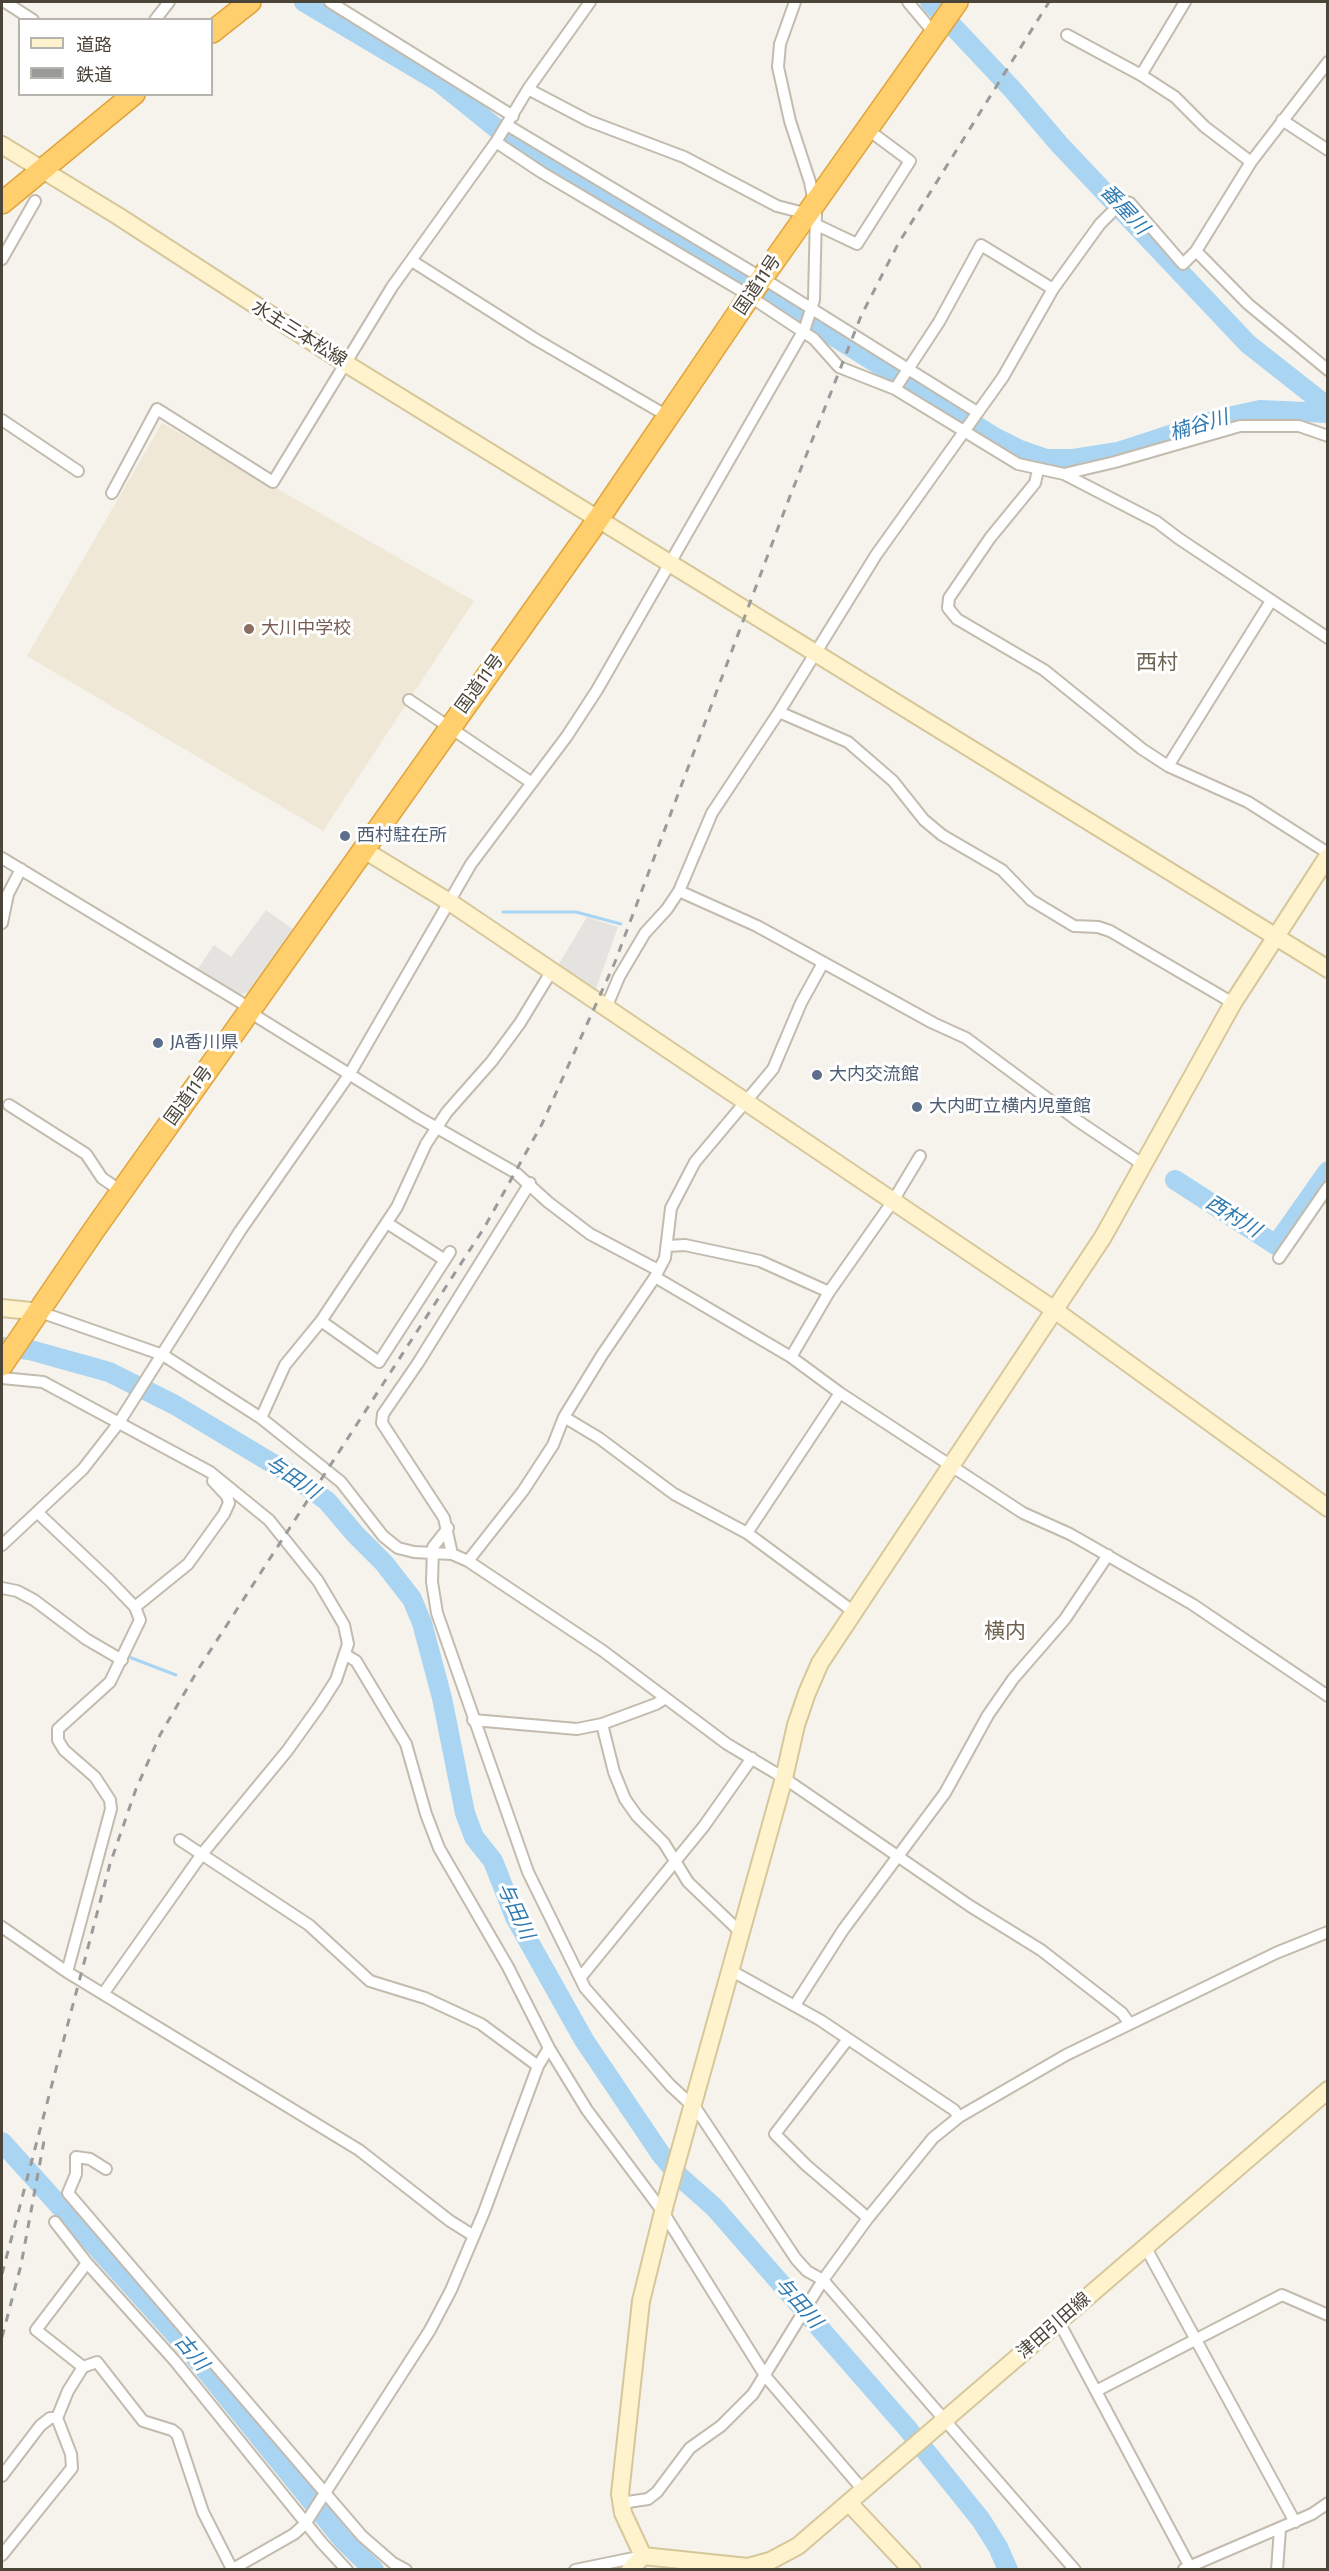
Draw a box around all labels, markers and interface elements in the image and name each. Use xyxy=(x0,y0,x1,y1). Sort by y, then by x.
legend xyxy=(18,18,213,96)
text: 道路 xyxy=(76,34,112,56)
text: 鉄道 xyxy=(76,64,112,86)
water label: 番屋川 xyxy=(1095,180,1153,240)
street label: 国道11号 xyxy=(730,251,786,319)
street label: 水主三本松線 xyxy=(247,296,351,372)
water label: 楠谷川 xyxy=(1167,406,1231,446)
place label: 大川中学校 xyxy=(261,618,351,640)
marker: 大川中学校 xyxy=(242,622,256,636)
street label: 国道11号 xyxy=(451,650,509,718)
district label: 西村 xyxy=(1136,650,1178,676)
place label: 西村駐在所 xyxy=(357,825,447,847)
marker: 西村駐在所 xyxy=(338,829,352,843)
place label: JA香川県 xyxy=(170,1032,238,1054)
marker: JA香川県 xyxy=(151,1036,165,1050)
street label: 国道11号 xyxy=(160,1062,218,1130)
place label: 大内交流館 xyxy=(829,1064,919,1086)
marker: 大内交流館 xyxy=(810,1068,824,1082)
place label: 大内町立横内児童館 xyxy=(929,1096,1091,1118)
marker: 大内町立横内児童館 xyxy=(910,1100,924,1114)
water label: 西村川 xyxy=(1201,1191,1265,1243)
water label: 与田川 xyxy=(260,1451,324,1505)
district label: 横内 xyxy=(984,1619,1026,1645)
water label: 与田川 xyxy=(491,1879,539,1943)
water label: 与田川 xyxy=(769,2272,827,2334)
street label: 津田引田線 xyxy=(1013,2288,1095,2364)
water label: 古川 xyxy=(169,2330,213,2376)

